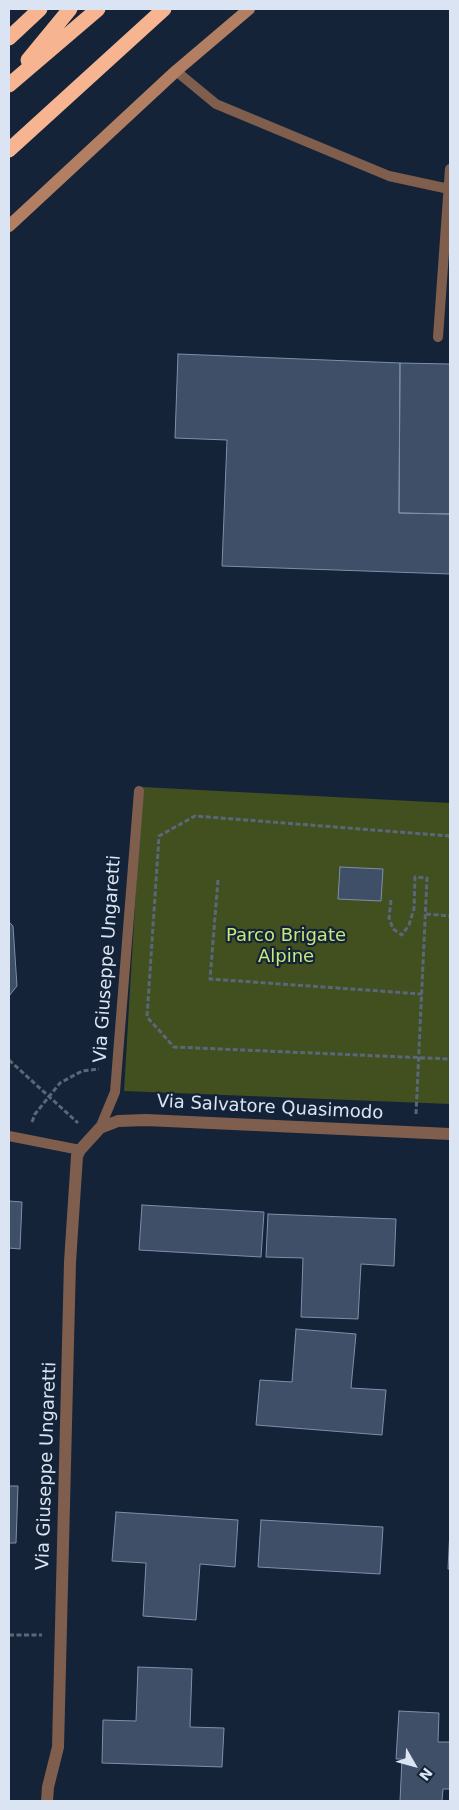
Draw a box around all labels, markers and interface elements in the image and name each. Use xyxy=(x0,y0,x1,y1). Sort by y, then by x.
street label: Via Giuseppe Ungaretti xyxy=(90,854,126,1064)
park label: Parco Brigate Alpine xyxy=(226,925,346,968)
street label: Via Salvatore Quasimodo xyxy=(156,1091,384,1125)
street label: Via Giuseppe Ungaretti xyxy=(33,1362,61,1570)
north arrow xyxy=(389,1740,439,1790)
text: N xyxy=(416,1765,436,1784)

